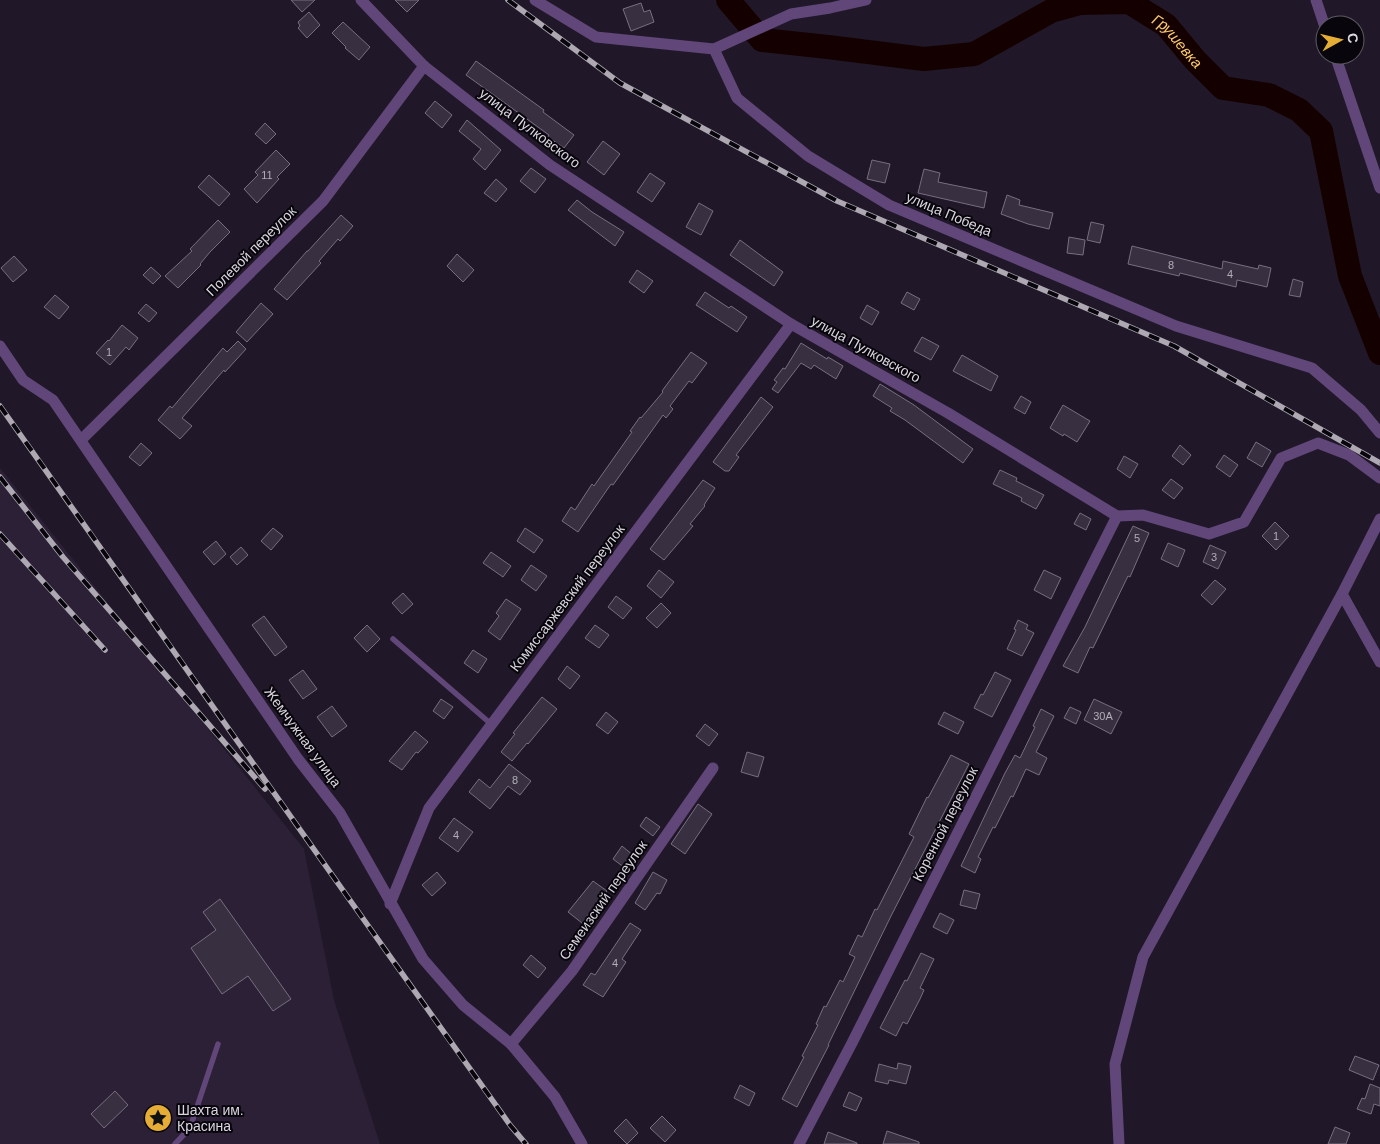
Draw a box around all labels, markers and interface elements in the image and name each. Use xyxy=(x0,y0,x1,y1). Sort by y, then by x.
water label: Грушевка xyxy=(1149,10,1206,71)
north arrow xyxy=(1315,15,1365,65)
text: С xyxy=(1344,32,1362,44)
street label: улица Пулковского xyxy=(476,85,584,171)
house number: 11 xyxy=(261,169,273,181)
street label: улица Победа xyxy=(904,189,994,239)
street label: Полевой переулок xyxy=(203,202,300,299)
house number: 8 xyxy=(1168,259,1174,271)
house number: 4 xyxy=(1227,268,1233,280)
street label: улица Пулковского xyxy=(809,312,924,386)
house number: 1 xyxy=(106,346,112,358)
street label: Комиссаржевский переулок xyxy=(507,521,628,675)
house number: 1 xyxy=(1273,530,1279,542)
house number: 5 xyxy=(1134,532,1140,544)
house number: 3 xyxy=(1211,551,1217,563)
street label: Жемчужная улица xyxy=(261,684,345,790)
house number: 30А xyxy=(1093,710,1113,722)
street label: Коренной переулок xyxy=(909,763,981,884)
house number: 8 xyxy=(512,774,518,786)
house number: 4 xyxy=(453,829,459,841)
street label: Семеизский переулок xyxy=(556,837,651,963)
house number: 4 xyxy=(612,957,618,969)
place label: Шахта им. Красина xyxy=(177,1102,244,1134)
place icon: Шахта им. Красина xyxy=(143,1103,173,1133)

